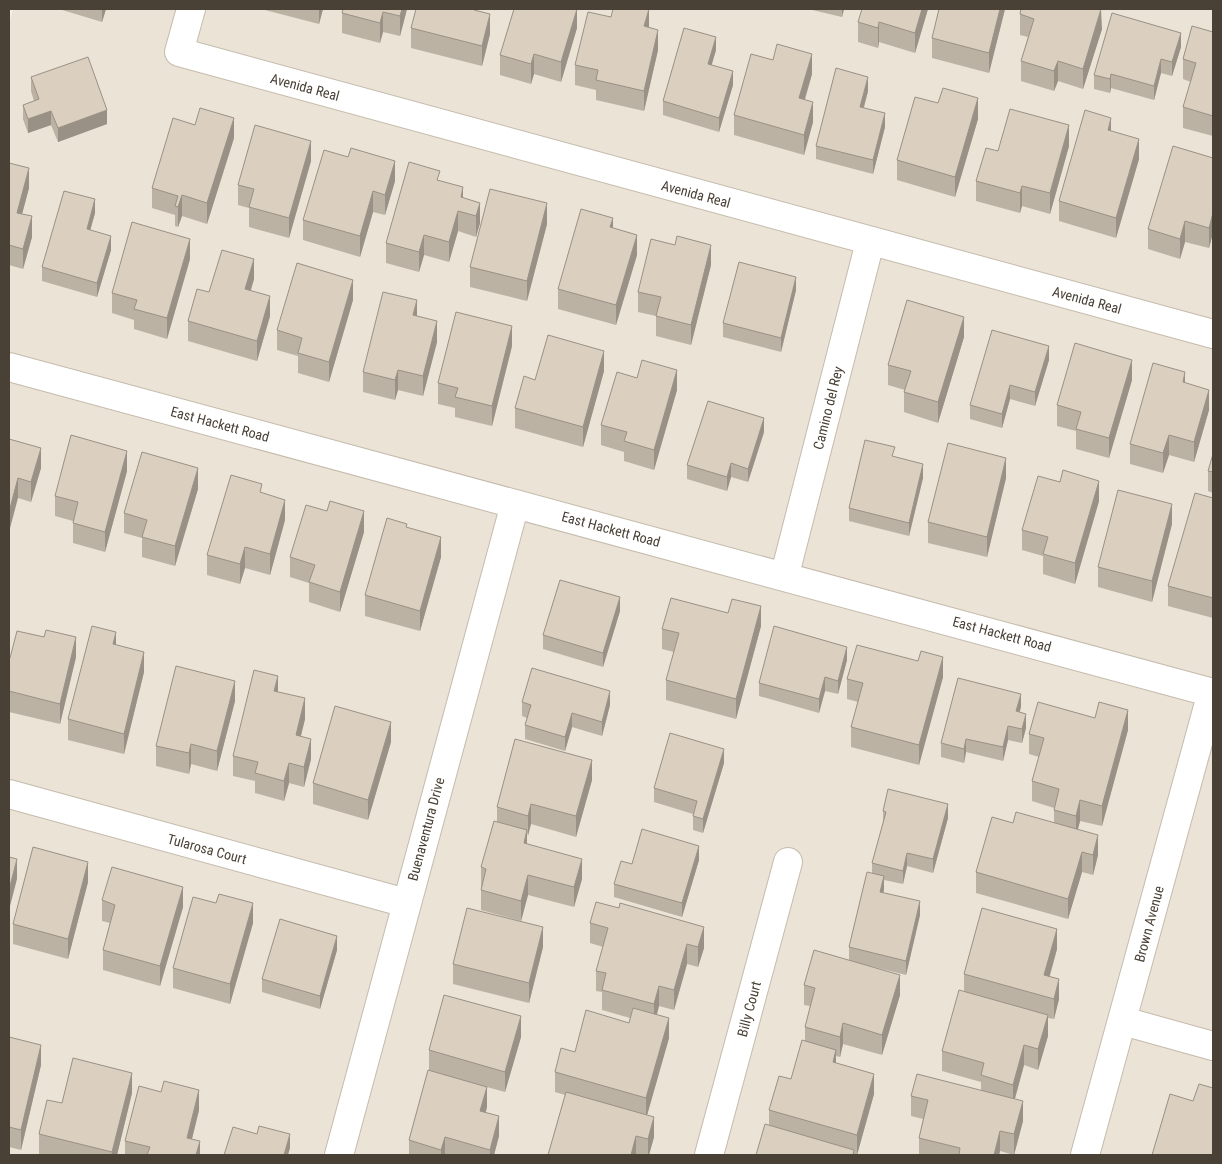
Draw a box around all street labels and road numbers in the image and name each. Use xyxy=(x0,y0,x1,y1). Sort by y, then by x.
street label: Avenida Real xyxy=(269,70,341,104)
street label: Avenida Real xyxy=(660,177,732,211)
street label: Avenida Real xyxy=(1051,283,1123,317)
street label: Camino del Rey xyxy=(810,365,846,451)
street label: East Hackett Road xyxy=(169,403,271,445)
street label: East Hackett Road xyxy=(560,508,662,550)
street label: East Hackett Road xyxy=(951,613,1053,655)
street label: Buenaventura Drive xyxy=(405,775,448,882)
street label: Tularosa Court xyxy=(166,831,248,867)
street label: Brown Avenue xyxy=(1131,884,1167,964)
street label: Billy Court xyxy=(734,979,764,1039)

